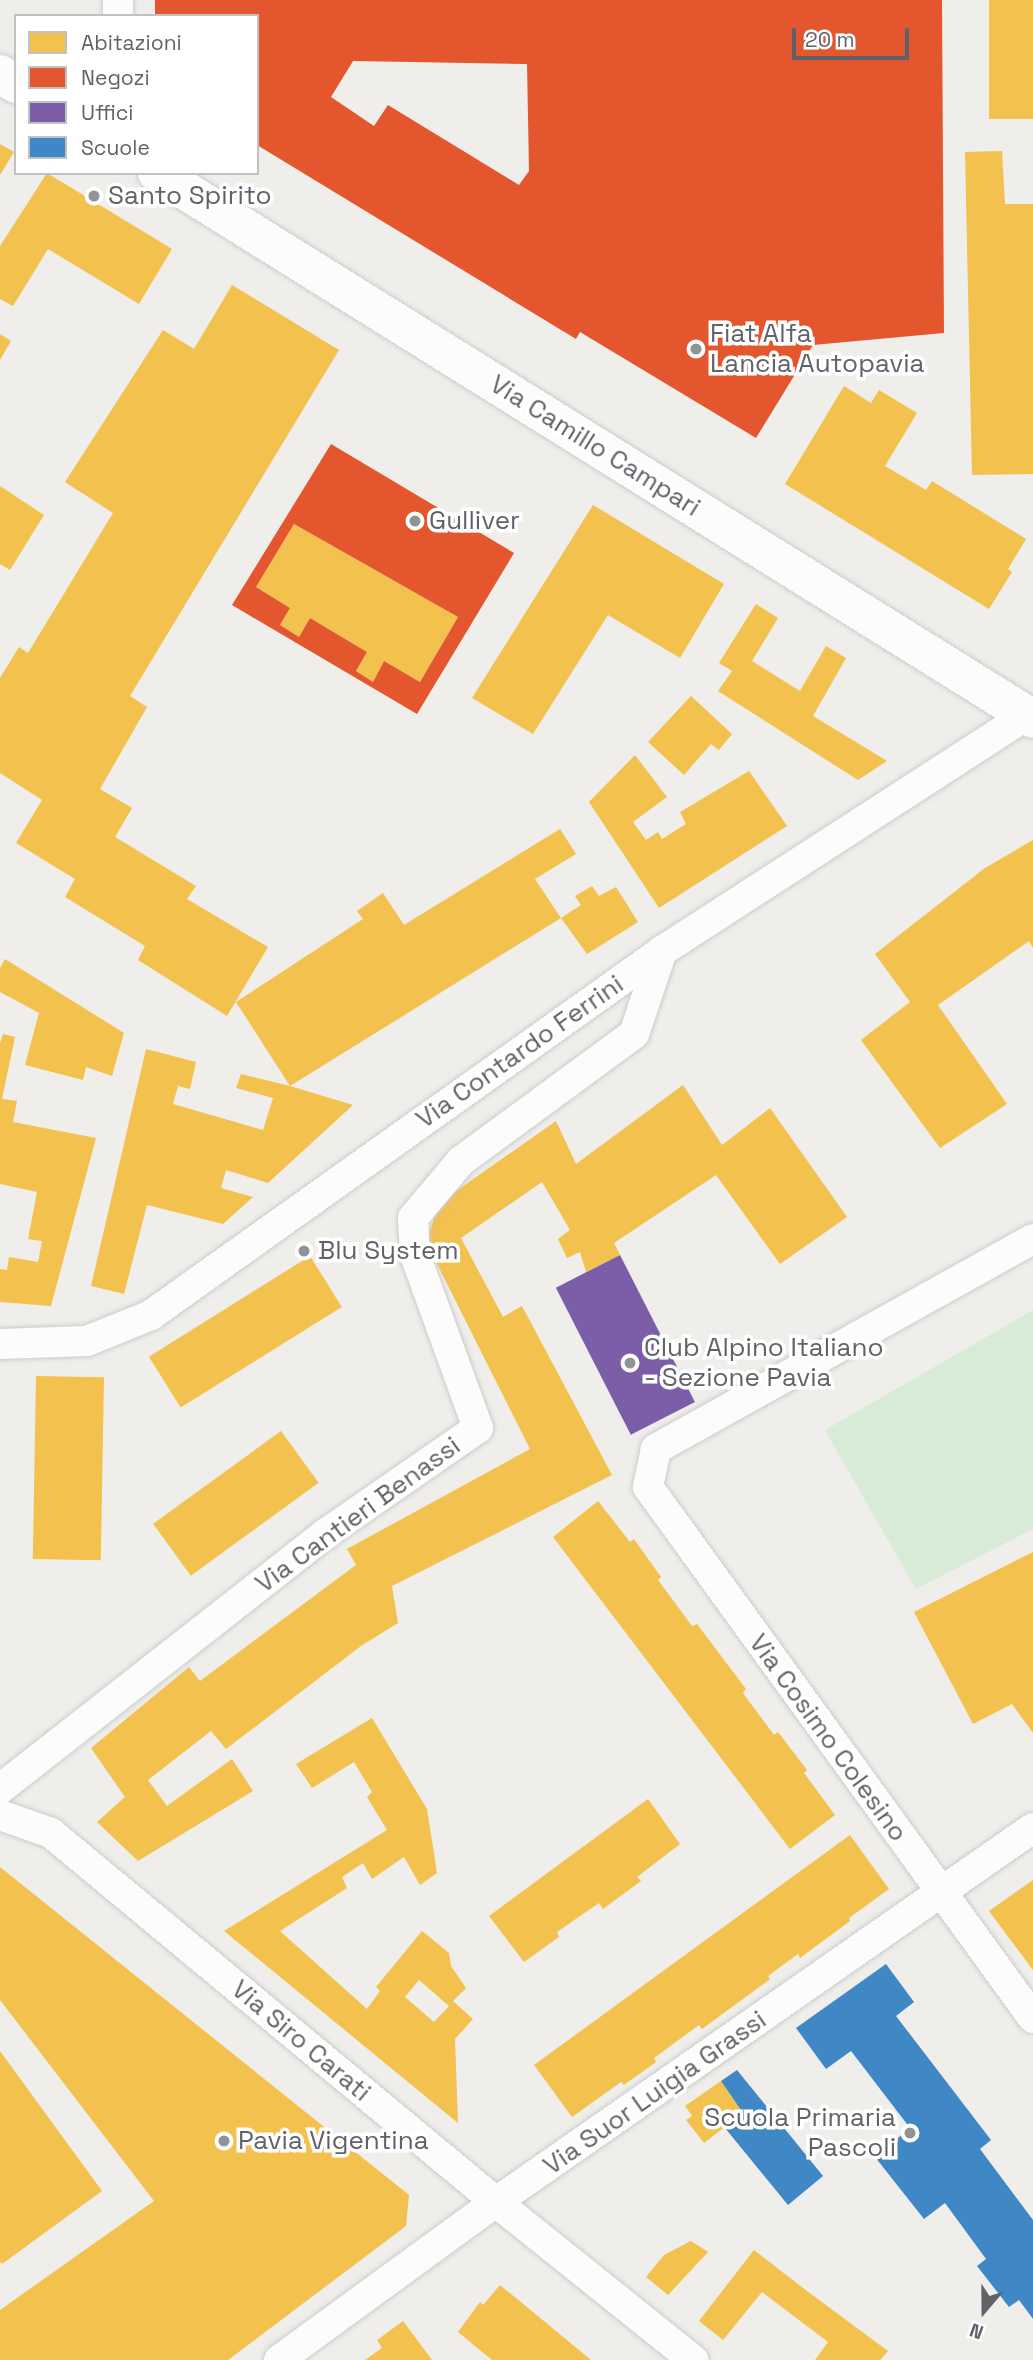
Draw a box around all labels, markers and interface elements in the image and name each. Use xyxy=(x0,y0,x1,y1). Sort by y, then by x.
legend xyxy=(14,14,259,175)
scale bar xyxy=(795,14,912,58)
text: 20 m xyxy=(805,26,855,53)
text: Abitazioni xyxy=(81,29,182,56)
text: Negozi xyxy=(81,64,150,91)
text: Uffici xyxy=(81,99,133,126)
text: Scuole xyxy=(81,134,150,161)
place label: Santo Spirito xyxy=(108,180,271,212)
marker: Santo Spirito xyxy=(86,188,102,204)
place label: Fiat Alfa Lancia Autopavia xyxy=(710,318,925,380)
marker: Fiat Alfa Lancia Autopavia xyxy=(688,341,704,357)
street label: Via Camillo Campari xyxy=(484,369,706,523)
place label: Gulliver xyxy=(429,505,520,537)
marker: Gulliver xyxy=(407,513,423,529)
street label: Via Contardo Ferrini xyxy=(410,969,630,1135)
place label: Blu System xyxy=(318,1235,459,1267)
marker: Blu System xyxy=(296,1243,312,1259)
place label: Club Alpino Italiano - Sezione Pavia xyxy=(644,1332,884,1394)
marker: Club Alpino Italiano - Sezione Pavia xyxy=(622,1355,638,1371)
street label: Via Cantieri Benassi xyxy=(250,1430,466,1600)
street label: Via Cosimo Colesino xyxy=(742,1628,914,1848)
street label: Via Siro Carati xyxy=(225,1974,377,2108)
street label: Via Suor Luigia Grassi xyxy=(538,2004,772,2182)
place label: Scuola Primaria Pascoli xyxy=(704,2102,896,2164)
place label: Pavia Vigentina xyxy=(238,2125,429,2157)
marker: Scuola Primaria Pascoli xyxy=(902,2125,918,2141)
marker: Pavia Vigentina xyxy=(216,2133,232,2149)
north arrow xyxy=(949,2276,1019,2346)
text: N xyxy=(966,2317,987,2345)

